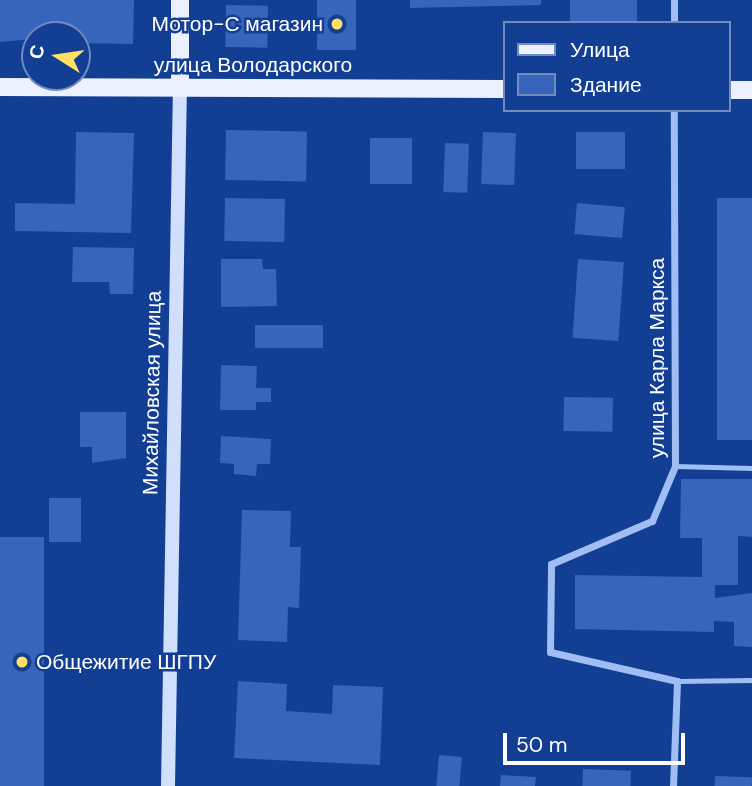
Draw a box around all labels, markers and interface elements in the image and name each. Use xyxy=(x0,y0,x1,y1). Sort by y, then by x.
place label: Мотор-С магазин xyxy=(151,11,323,37)
marker: Мотор-С магазин xyxy=(329,16,345,32)
north arrow xyxy=(21,21,91,91)
legend xyxy=(504,21,731,112)
text: Улица xyxy=(570,36,630,64)
text: С xyxy=(23,43,51,61)
street label: улица Володарского xyxy=(154,52,352,78)
text: Здание xyxy=(570,71,642,99)
street label: улица Карла Маркса xyxy=(644,258,670,458)
street label: Михайловская улица xyxy=(138,291,166,495)
place label: Общежитие ШГПУ xyxy=(36,649,216,675)
marker: Общежитие ШГПУ xyxy=(14,654,30,670)
scale bar xyxy=(507,720,689,764)
text: 50 m xyxy=(516,731,567,759)

